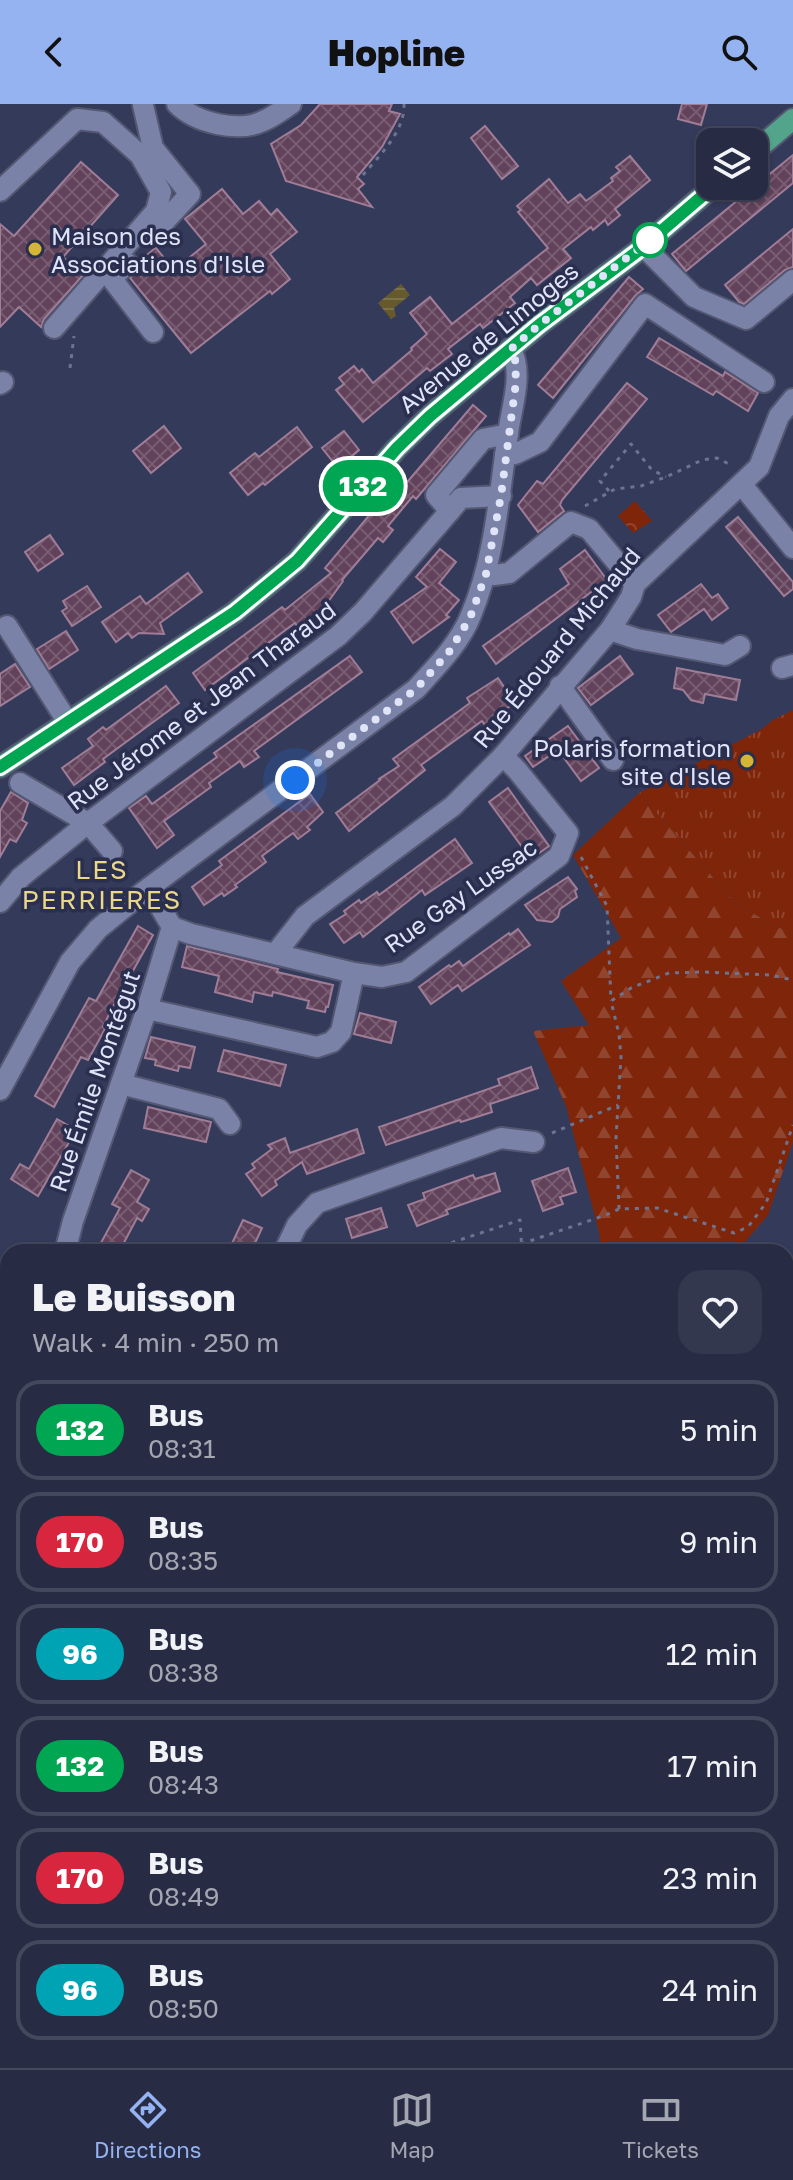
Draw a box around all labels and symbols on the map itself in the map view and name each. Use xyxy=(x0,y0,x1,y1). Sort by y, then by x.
place label: Maison des Associations d'Isle xyxy=(51,221,265,278)
unlabelled marker xyxy=(633,223,667,257)
marker: Maison des Associations d'Isle xyxy=(26,240,44,258)
street label: Avenue de Limoges xyxy=(392,256,584,418)
line badge: 132 xyxy=(317,460,409,512)
street label: Rue Édouard Michaud xyxy=(466,541,646,753)
street label: Rue Jérome et Jean Tharaud xyxy=(61,595,341,815)
place label: Polaris formation site d'Isle xyxy=(533,733,731,790)
marker: Polaris formation site d'Isle xyxy=(738,752,756,770)
your location xyxy=(275,760,315,800)
street label: Rue Gay Lussac xyxy=(378,832,542,958)
district label: LES PERRIERES xyxy=(22,854,182,915)
street label: Rue Émile Montégut xyxy=(43,967,145,1195)

